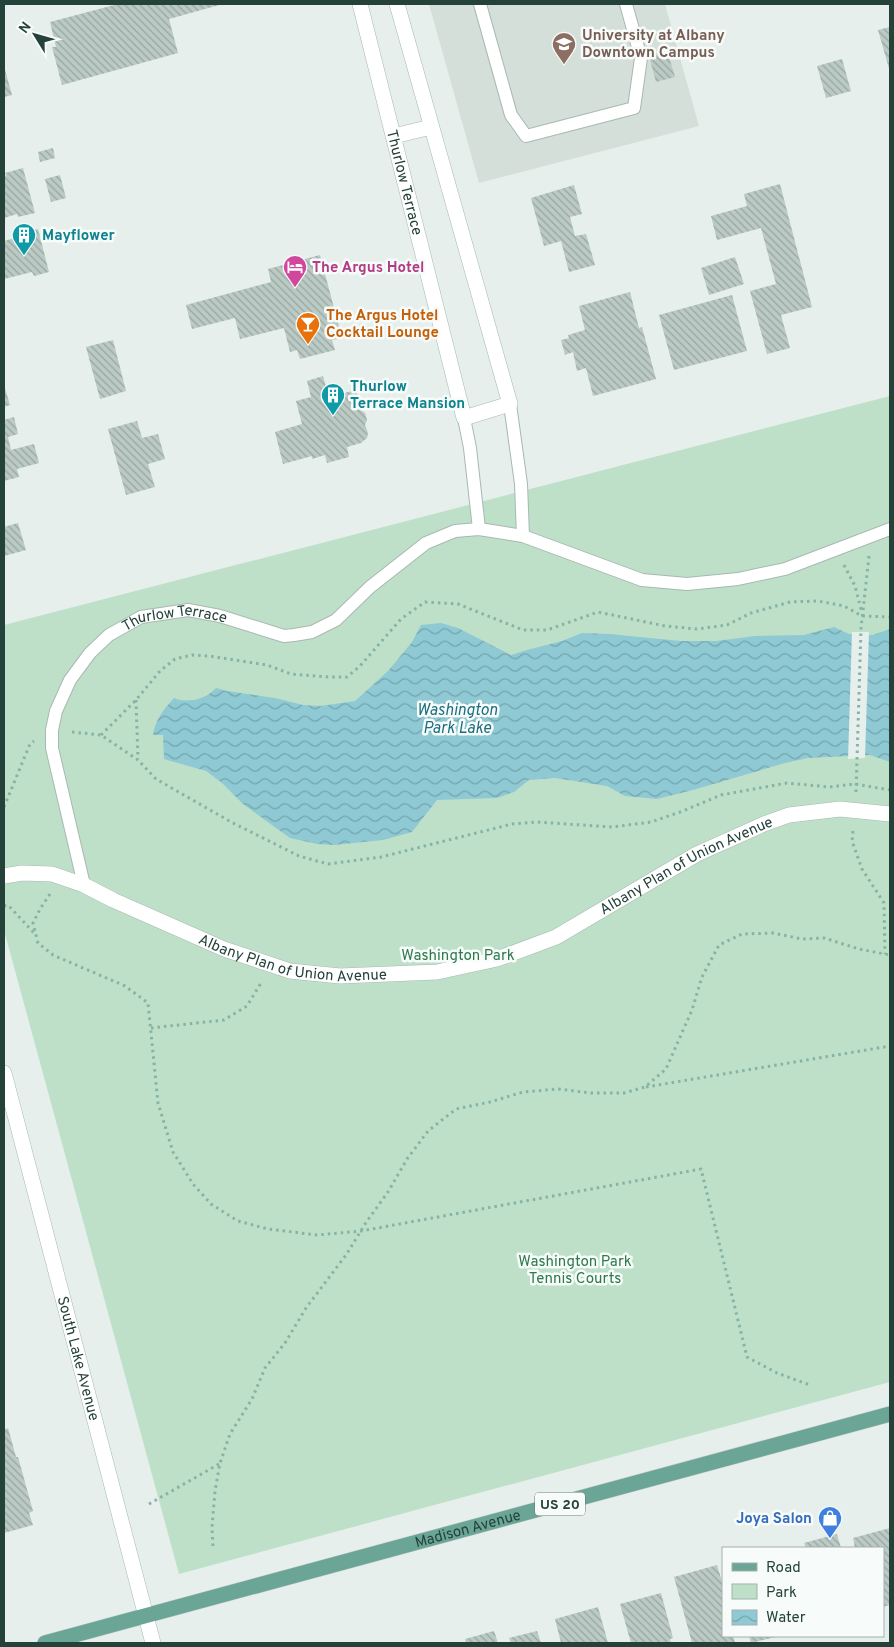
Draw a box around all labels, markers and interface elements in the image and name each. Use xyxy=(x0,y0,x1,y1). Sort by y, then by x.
north arrow xyxy=(10,10,60,60)
text: N xyxy=(16,19,36,37)
place label: University at Albany Downtown Campus xyxy=(582,27,725,63)
school or university icon: University at Albany Downtown Campus xyxy=(551,31,577,65)
street label: Thurlow Terrace xyxy=(381,128,426,238)
building icon: Mayflower xyxy=(11,222,37,256)
place label: Mayflower xyxy=(42,227,116,246)
hotel icon: The Argus Hotel xyxy=(282,254,308,288)
place label: The Argus Hotel xyxy=(312,259,425,278)
place label: The Argus Hotel Cocktail Lounge xyxy=(326,307,439,343)
bar icon: The Argus Hotel Cocktail Lounge xyxy=(295,311,321,345)
place label: Thurlow Terrace Mansion xyxy=(350,378,465,414)
building icon: Thurlow Terrace Mansion xyxy=(320,382,346,416)
street label: Thurlow Terrace xyxy=(119,602,229,637)
water label: Washington Park Lake xyxy=(417,701,498,739)
street label: Albany Plan of Union Avenue xyxy=(597,814,776,920)
street label: Albany Plan of Union Avenue xyxy=(195,931,387,987)
park label: Washington Park xyxy=(401,947,515,966)
park label: Washington Park Tennis Courts xyxy=(518,1253,632,1289)
street label: South Lake Avenue xyxy=(52,1295,103,1423)
road number: US 20 xyxy=(535,1492,585,1516)
shop icon: Joya Salon xyxy=(817,1505,843,1539)
street label: Madison Avenue xyxy=(413,1506,523,1553)
place label: Joya Salon xyxy=(736,1510,812,1529)
legend xyxy=(722,1547,884,1637)
text: Road xyxy=(766,1559,801,1578)
text: Park xyxy=(766,1584,797,1603)
text: Water xyxy=(766,1609,806,1628)

